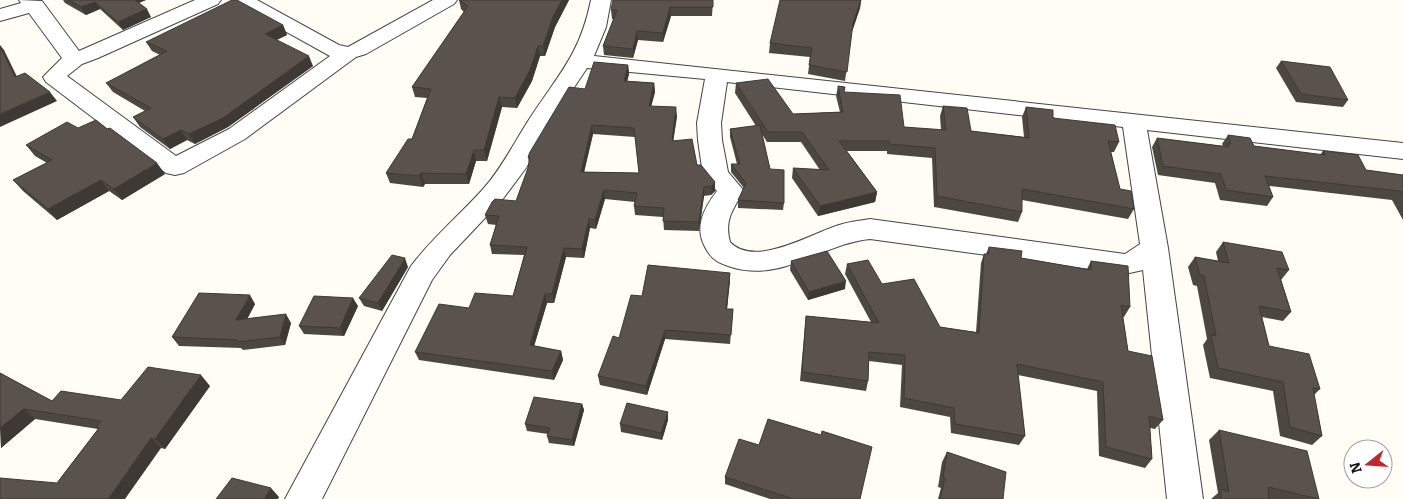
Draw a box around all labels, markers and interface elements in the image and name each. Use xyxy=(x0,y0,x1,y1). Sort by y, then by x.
north arrow xyxy=(1343,439,1393,489)
text: N xyxy=(1346,460,1366,475)

